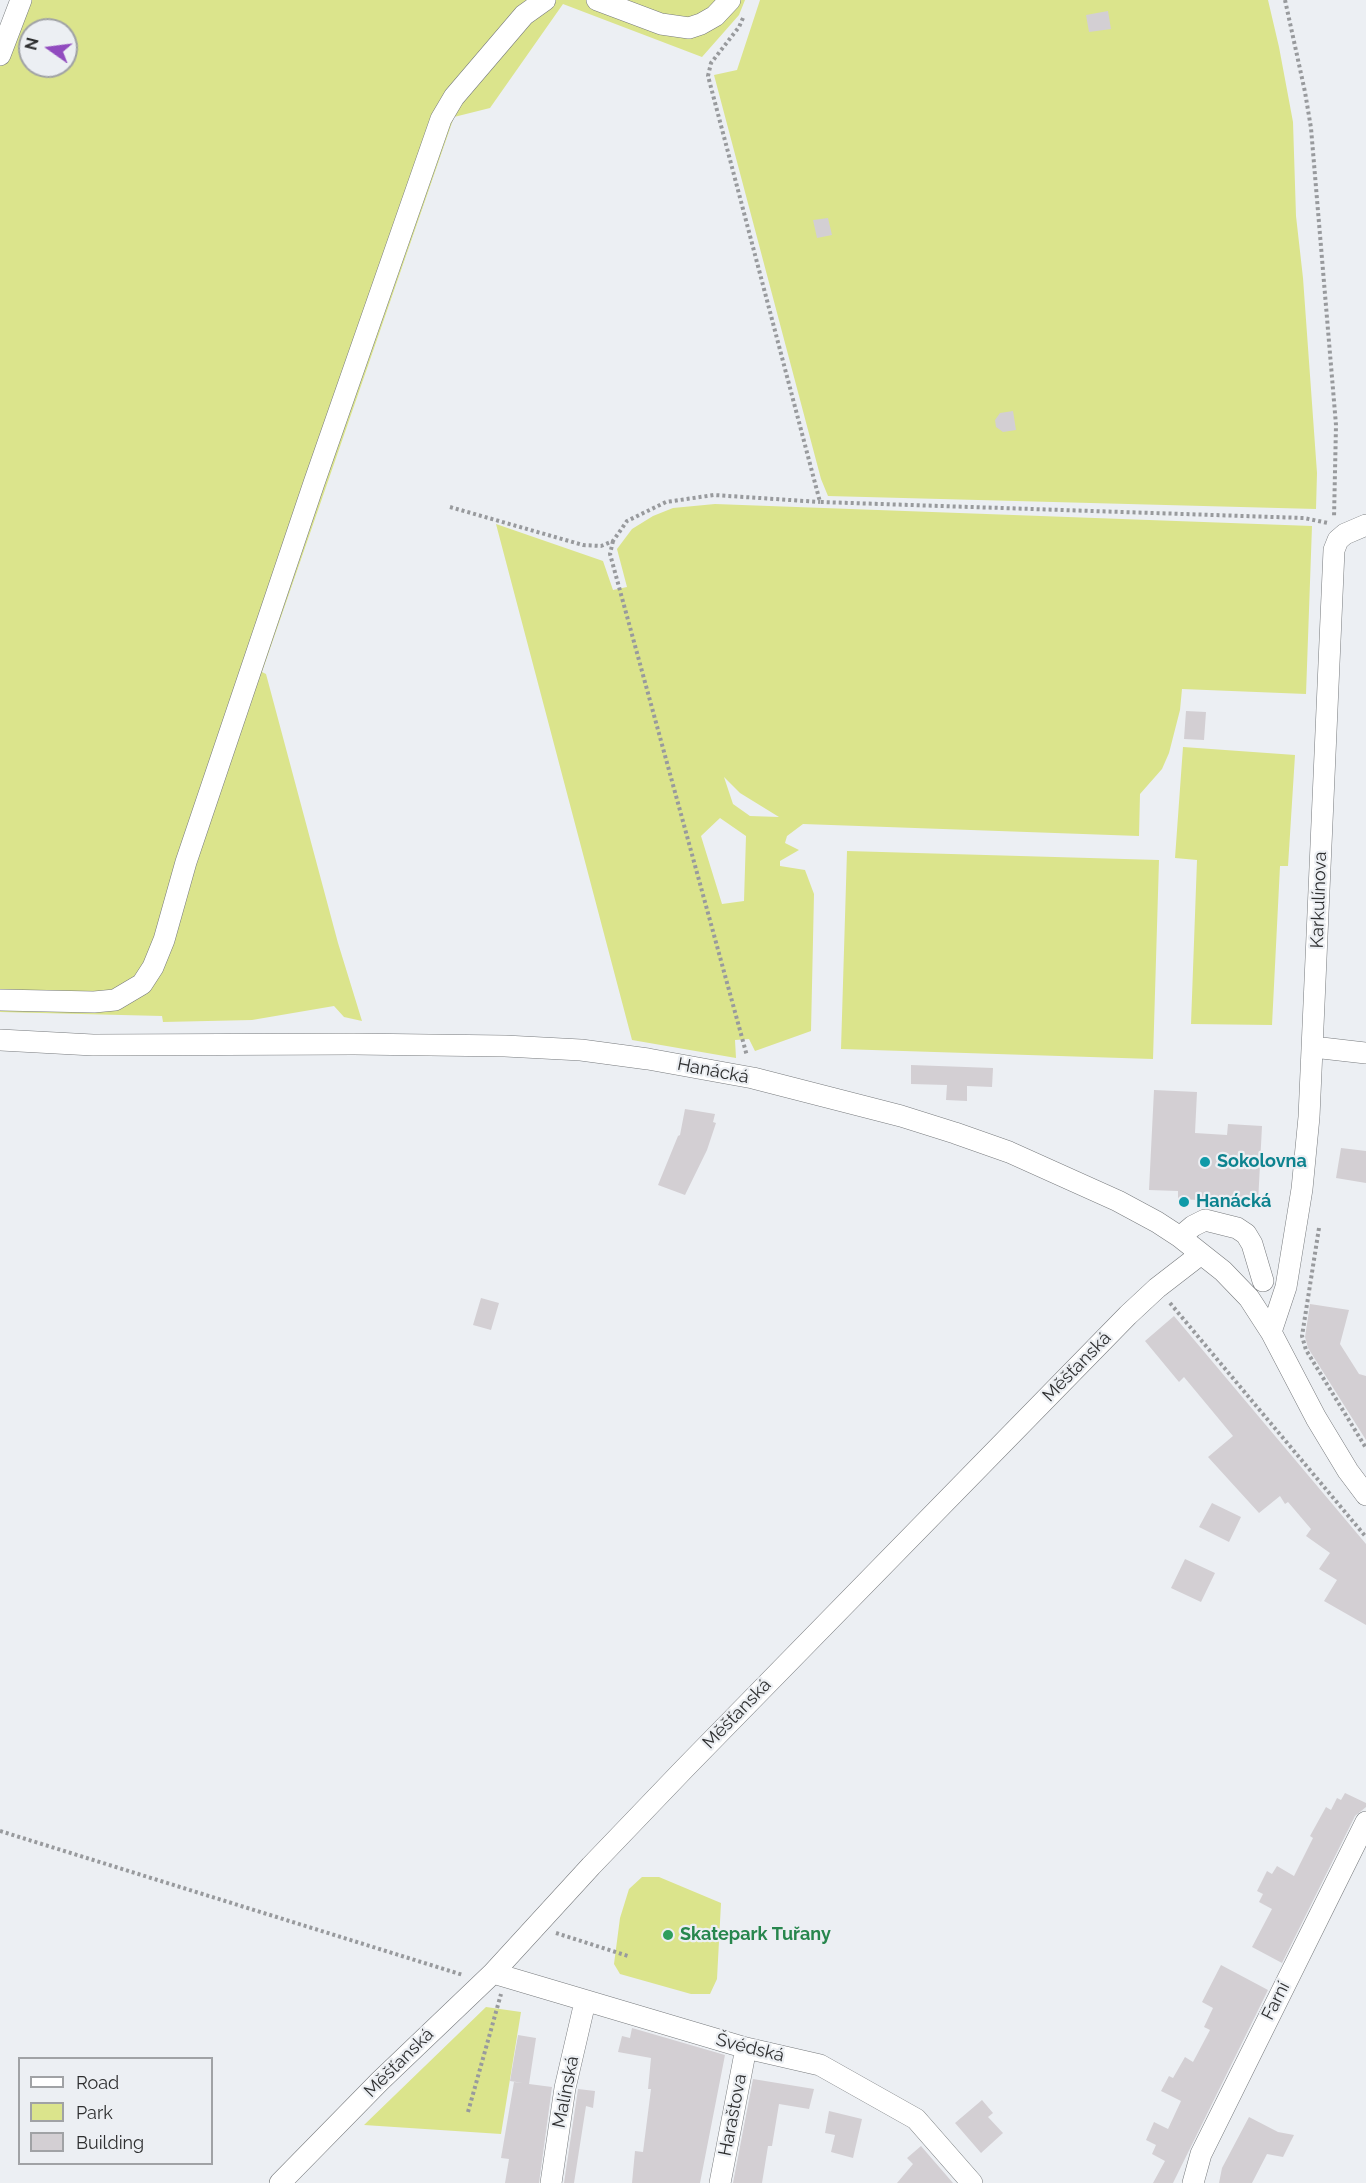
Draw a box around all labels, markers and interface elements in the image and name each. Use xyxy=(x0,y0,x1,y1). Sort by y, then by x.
north arrow xyxy=(18,18,78,78)
text: N xyxy=(21,36,43,52)
street label: Karkulínova xyxy=(1307,851,1331,949)
street label: Hanácká xyxy=(675,1053,751,1089)
place label: Sokolovna xyxy=(1217,1151,1307,1173)
marker: Sokolovna xyxy=(1198,1155,1212,1169)
place label: Hanácká xyxy=(1196,1191,1271,1213)
marker: Hanácká xyxy=(1177,1195,1191,1209)
street label: Měšťanská xyxy=(1038,1327,1116,1407)
street label: Měšťanská xyxy=(698,1674,776,1754)
place label: Skatepark Tuřany xyxy=(680,1924,831,1946)
marker: Skatepark Tuřany xyxy=(661,1928,675,1942)
street label: Farní xyxy=(1257,1978,1295,2024)
street label: Měšťanská xyxy=(360,2024,438,2102)
street label: Švédská xyxy=(714,2029,786,2067)
street label: Malínská xyxy=(548,2054,584,2130)
legend xyxy=(18,2057,213,2165)
text: Road xyxy=(76,2072,119,2093)
street label: Haraštova xyxy=(714,2072,752,2158)
text: Park xyxy=(76,2102,113,2123)
text: Building xyxy=(76,2132,144,2153)

